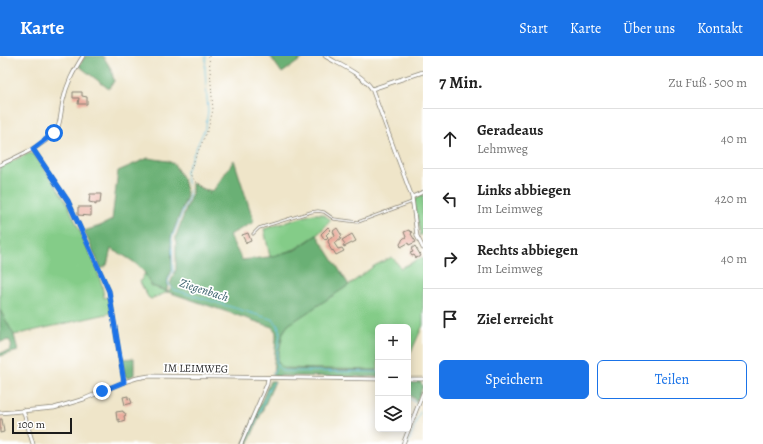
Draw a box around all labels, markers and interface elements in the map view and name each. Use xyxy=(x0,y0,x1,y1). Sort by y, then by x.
text: Karte xyxy=(20,15,64,41)
text: Start xyxy=(519,19,548,38)
text: Karte xyxy=(570,19,601,38)
text: Über uns xyxy=(623,19,675,38)
text: Kontakt xyxy=(697,19,743,38)
text: 7 Min. xyxy=(439,71,483,94)
text: Zu Fuß · 500 m xyxy=(668,74,747,91)
text: Geradeaus xyxy=(477,120,543,140)
route start xyxy=(45,124,63,142)
icon: ahead xyxy=(439,128,461,150)
text: 40 m xyxy=(721,130,747,147)
text: Lehmweg xyxy=(477,140,528,157)
text: Links abbiegen xyxy=(477,180,571,200)
icon: left xyxy=(439,188,461,210)
text: 420 m xyxy=(715,190,747,207)
text: Im Leimweg xyxy=(477,200,543,217)
text: Rechts abbiegen xyxy=(477,240,578,260)
icon: right xyxy=(439,248,461,270)
text: 40 m xyxy=(721,250,747,267)
text: Im Leimweg xyxy=(477,260,543,277)
water label: Ziegenbach xyxy=(178,275,231,305)
icon: arrive xyxy=(439,308,461,330)
text: Ziel erreicht xyxy=(477,309,553,329)
map controls xyxy=(375,324,411,432)
button: + xyxy=(375,324,411,360)
street label: IM LEIMWEG xyxy=(164,360,228,377)
button: − xyxy=(375,360,411,396)
button: Speichern xyxy=(439,360,589,399)
button: Teilen xyxy=(597,360,747,399)
route end xyxy=(93,382,111,400)
button: layers xyxy=(375,396,411,432)
scale bar xyxy=(12,416,72,435)
text: 100 m xyxy=(18,417,45,432)

